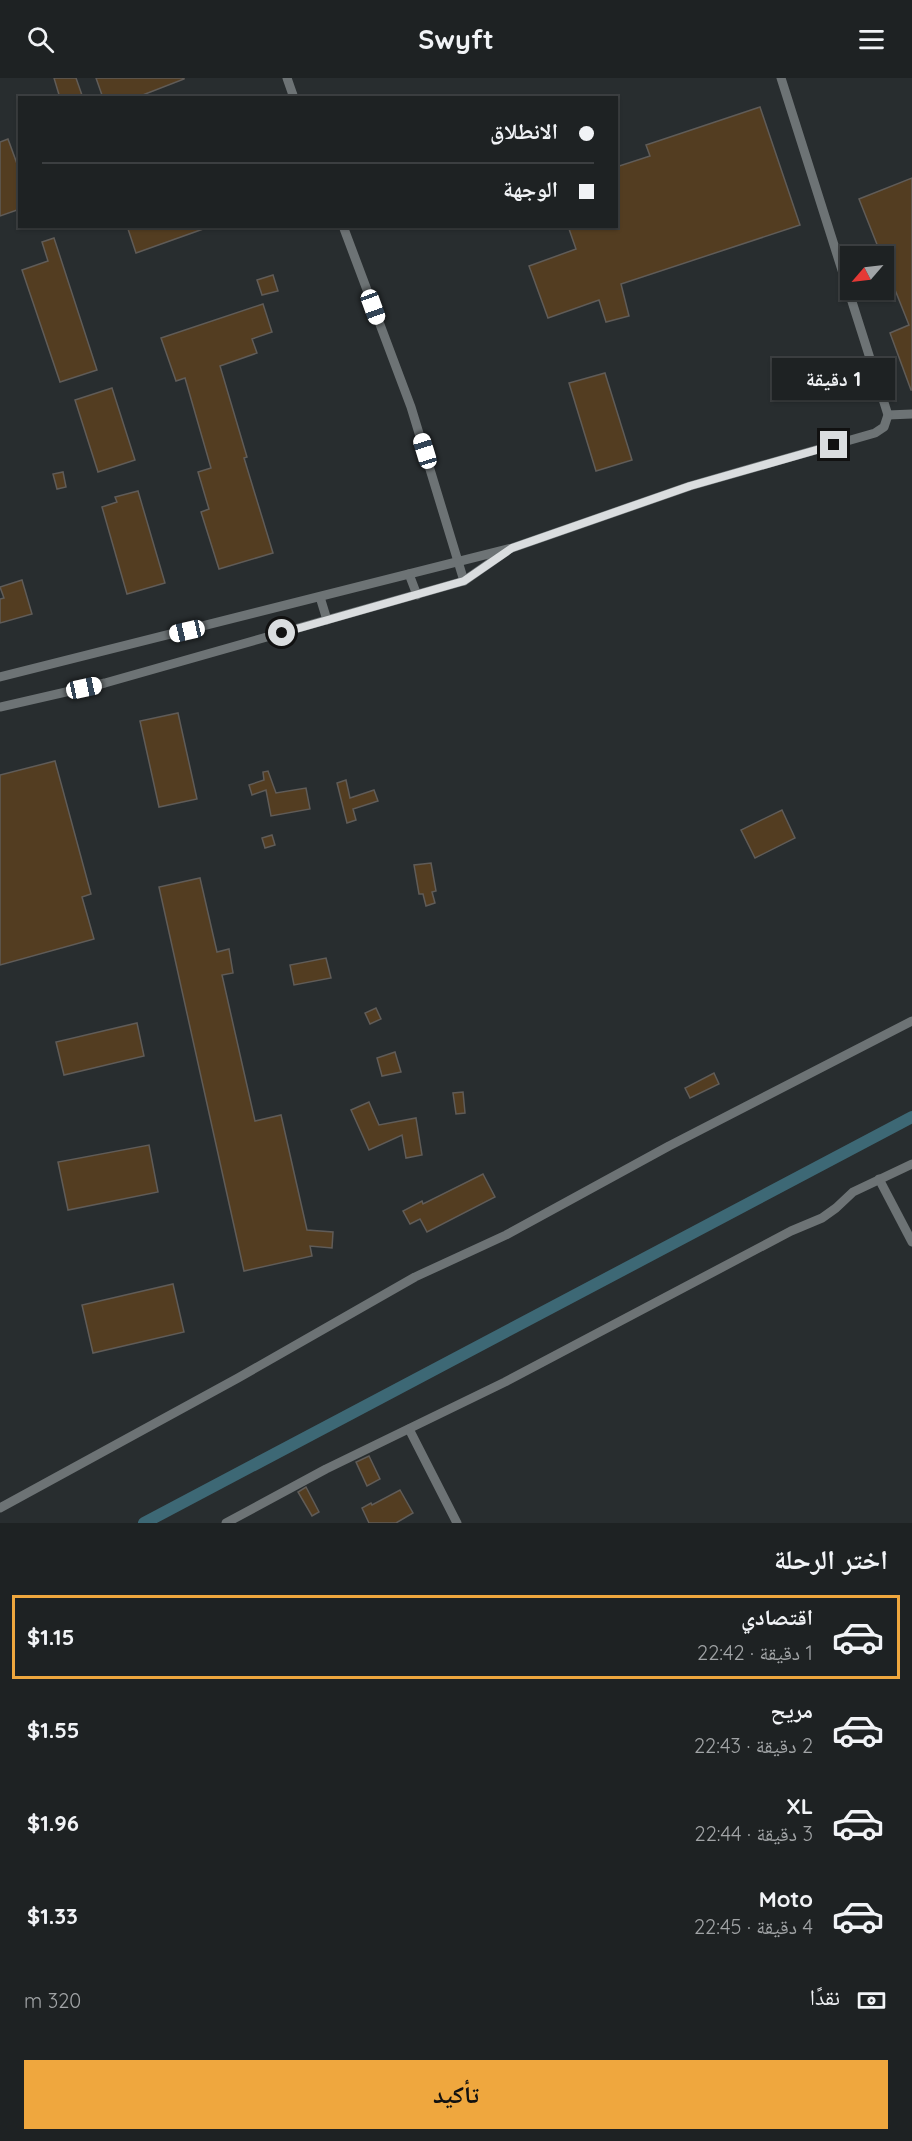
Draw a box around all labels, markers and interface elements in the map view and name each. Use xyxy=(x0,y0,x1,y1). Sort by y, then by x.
text: Swyft xyxy=(418,22,494,56)
icon: search xyxy=(24,23,57,56)
icon: menu xyxy=(855,23,888,56)
text: الانطلاق xyxy=(490,117,558,145)
text: الوجهة xyxy=(503,175,558,203)
north arrow xyxy=(840,246,894,300)
map controls xyxy=(840,246,894,300)
car xyxy=(358,287,388,327)
callout: 1 دقيقة xyxy=(772,358,896,400)
text: 1 دقيقة xyxy=(806,366,861,391)
car xyxy=(411,431,439,471)
route end xyxy=(820,431,847,458)
car xyxy=(167,618,207,644)
route start xyxy=(268,619,295,646)
car xyxy=(65,675,103,701)
text: اختر الرحلة xyxy=(774,1542,888,1576)
text: اقتصادي xyxy=(741,1603,813,1631)
icon: car xyxy=(831,1610,885,1664)
text: $1.15 xyxy=(27,1623,74,1651)
text: 1 دقيقة · 22:42 xyxy=(697,1640,813,1665)
text: مريح xyxy=(770,1696,813,1724)
icon: car xyxy=(831,1703,885,1757)
text: $1.55 xyxy=(27,1716,80,1744)
text: 2 دقيقة · 22:43 xyxy=(694,1733,813,1758)
text: XL xyxy=(786,1792,813,1820)
icon: car xyxy=(831,1796,885,1850)
text: $1.96 xyxy=(27,1809,79,1837)
text: 3 دقيقة · 22:44 xyxy=(695,1821,813,1846)
text: Moto xyxy=(759,1885,813,1913)
icon: car xyxy=(831,1889,885,1943)
text: $1.33 xyxy=(27,1902,78,1930)
text: 4 دقيقة · 22:45 xyxy=(694,1914,813,1939)
text: نقدًا xyxy=(810,1983,840,2011)
icon: cash xyxy=(855,1984,888,2017)
text: 320 m xyxy=(24,1988,81,2013)
button: تأكيد xyxy=(24,2060,888,2129)

